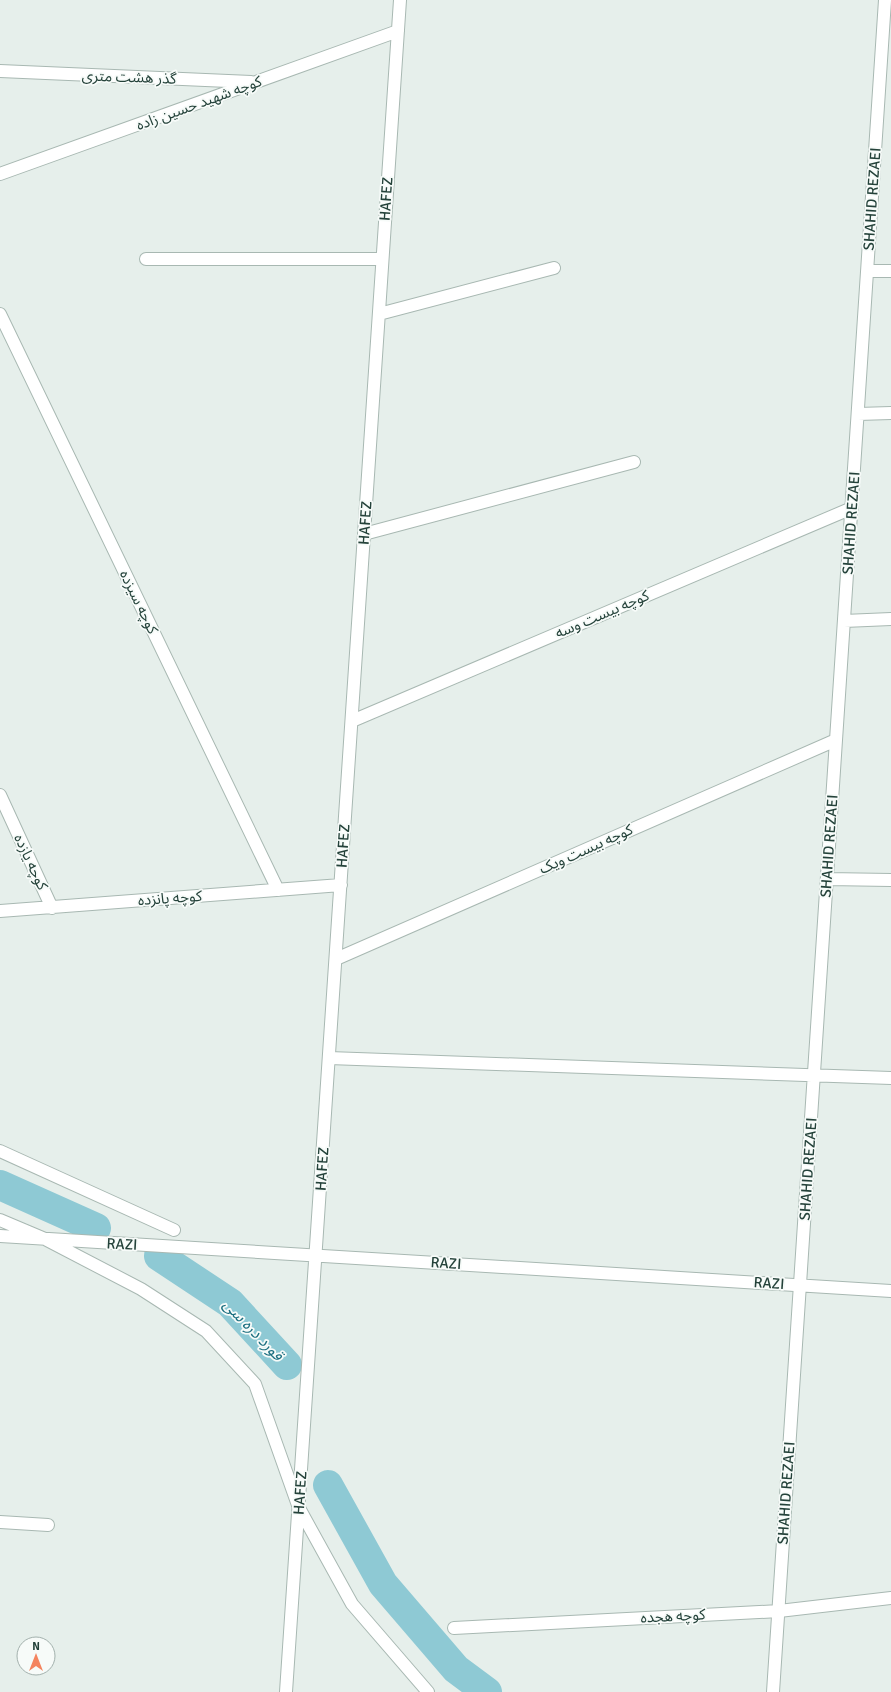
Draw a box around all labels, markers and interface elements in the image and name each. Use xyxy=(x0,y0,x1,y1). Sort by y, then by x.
street label: گذر هشت متری xyxy=(81,66,178,88)
street label: کوچه شهید حسین زاده xyxy=(134,72,265,135)
street label: SHAHID REZAEI xyxy=(859,147,885,251)
street label: HAFEZ xyxy=(375,176,397,222)
street label: SHAHID REZAEI xyxy=(838,471,864,575)
street label: HAFEZ xyxy=(354,500,376,546)
street label: کوچه سیزده xyxy=(115,567,163,638)
street label: کوچه بیست وسه xyxy=(552,586,653,643)
street label: SHAHID REZAEI xyxy=(816,794,842,898)
street label: کوچه بیست ویک xyxy=(536,820,637,879)
street label: HAFEZ xyxy=(332,823,354,869)
street label: کوچه یازده xyxy=(9,831,52,894)
street label: کوچه پانزده xyxy=(137,887,204,910)
street label: SHAHID REZAEI xyxy=(795,1117,821,1221)
street label: HAFEZ xyxy=(311,1146,333,1192)
street label: RAZI xyxy=(106,1234,138,1254)
street label: RAZI xyxy=(430,1253,462,1273)
street label: RAZI xyxy=(753,1273,785,1293)
water label: قورد دره سی xyxy=(219,1295,288,1366)
street label: SHAHID REZAEI xyxy=(773,1441,799,1545)
street label: HAFEZ xyxy=(289,1470,311,1516)
street label: کوچه هجده xyxy=(640,1605,707,1628)
north arrow xyxy=(16,1636,56,1676)
text: N xyxy=(32,1640,40,1653)

